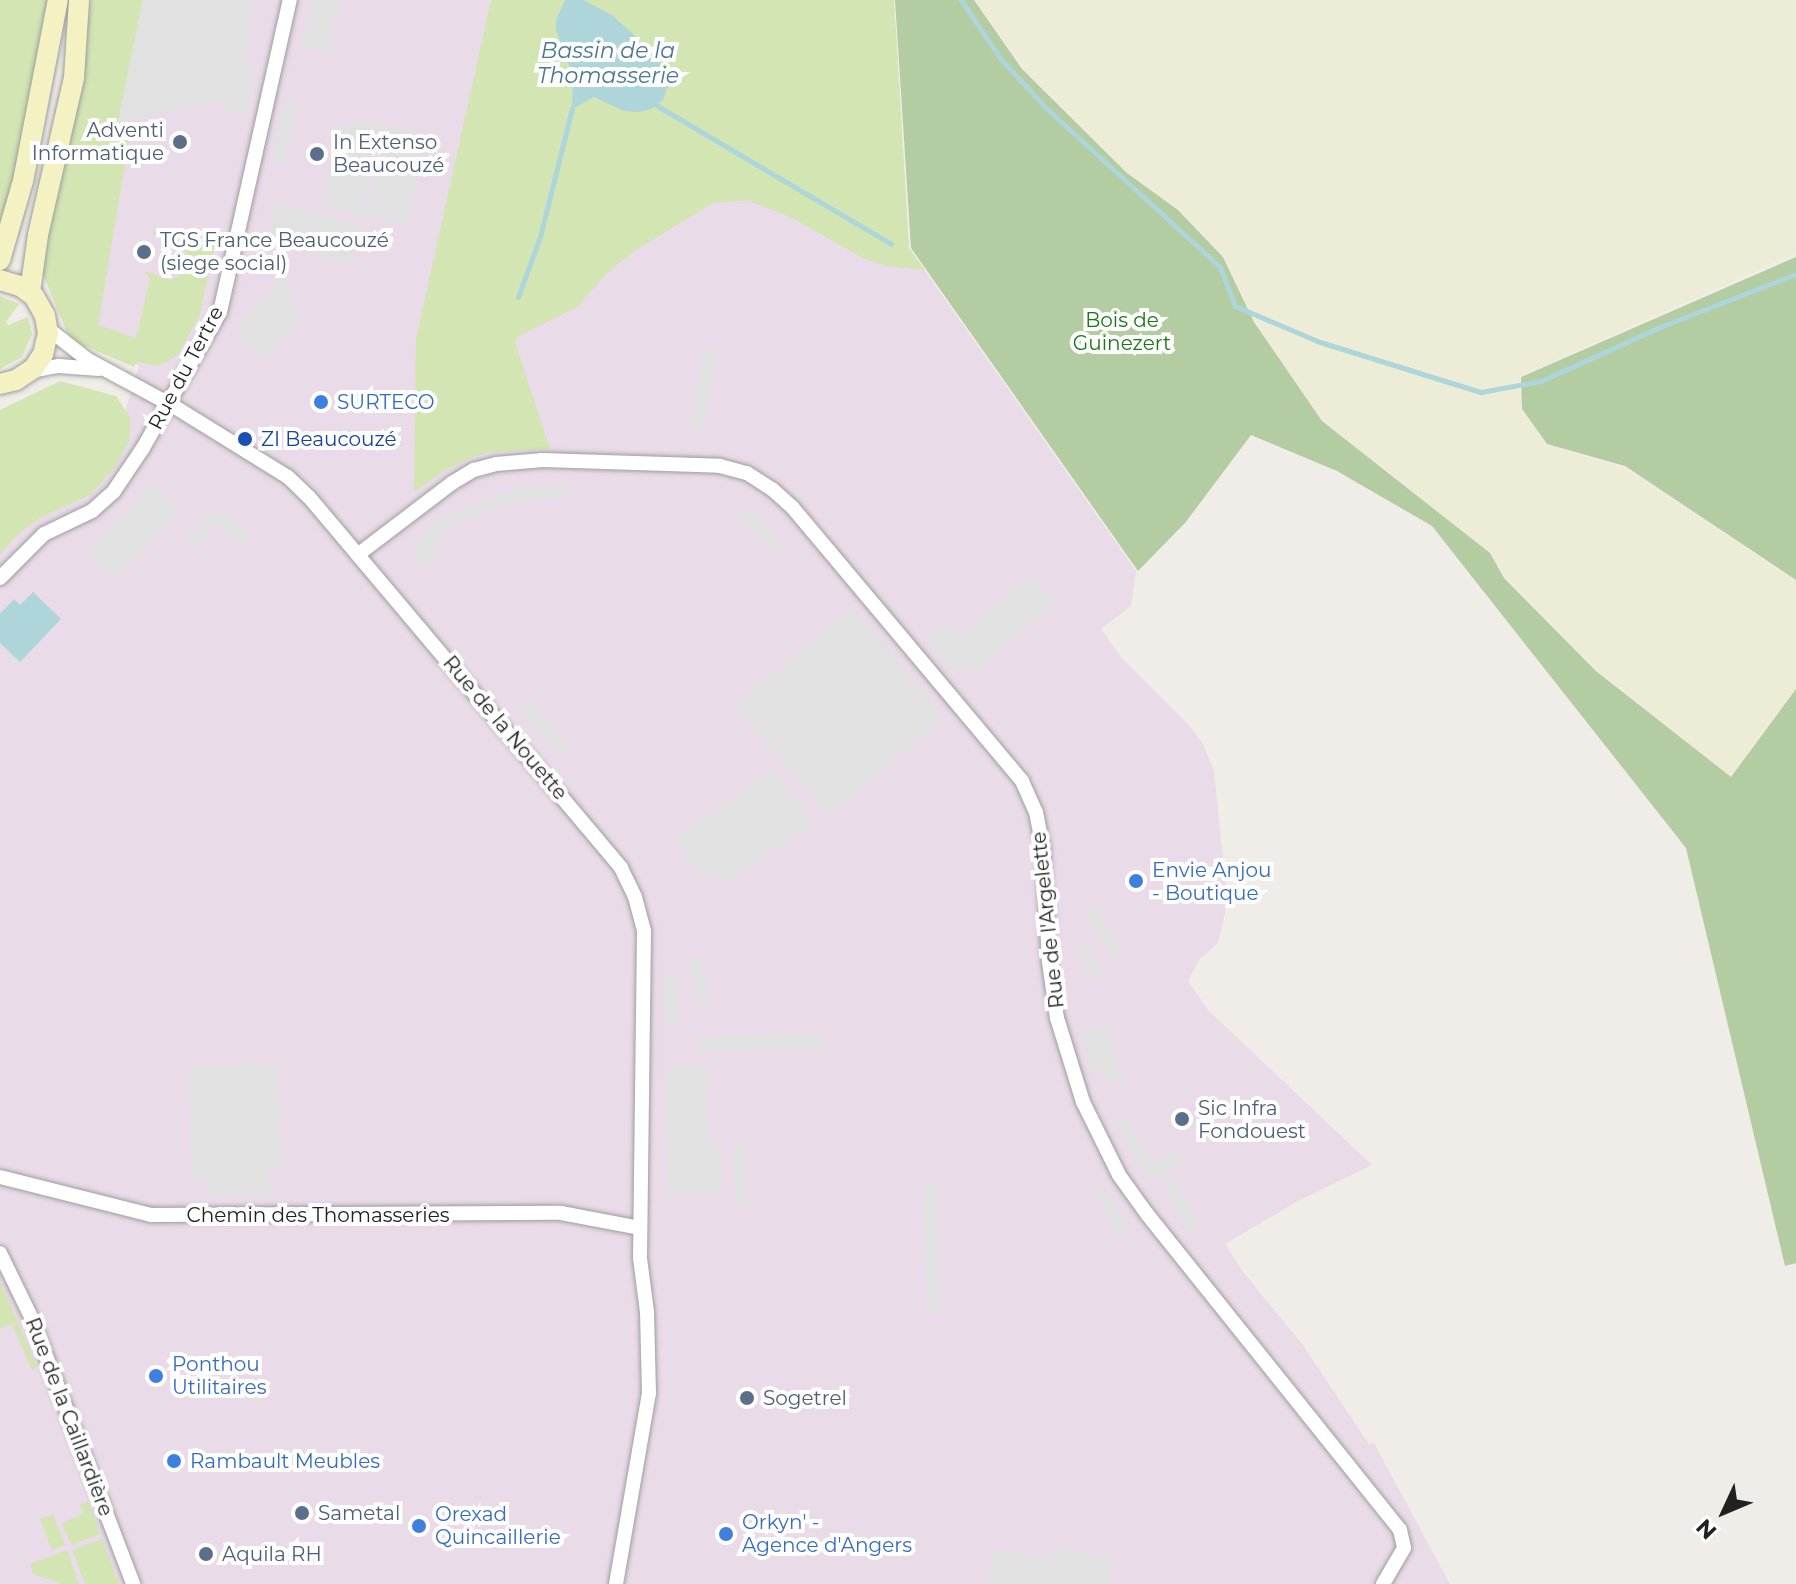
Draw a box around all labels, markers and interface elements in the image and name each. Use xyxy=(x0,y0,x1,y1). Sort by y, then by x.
water label: Bassin de la Thomasserie xyxy=(537,37,679,88)
place label: Adventi Informatique xyxy=(32,118,164,165)
place label: In Extenso Beaucouzé xyxy=(333,130,444,177)
marker: Adventi Informatique xyxy=(171,133,189,151)
marker: In Extenso Beaucouzé xyxy=(308,145,326,163)
place label: TGS France Beaucouzé (siege social) xyxy=(160,228,389,275)
marker: TGS France Beaucouzé (siege social) xyxy=(135,243,153,261)
street label: Rue du Tertre xyxy=(143,302,229,434)
park label: Bois de Guinezert xyxy=(1073,309,1171,356)
place label: SURTECO xyxy=(337,390,434,414)
marker: SURTECO xyxy=(312,393,330,411)
place label: ZI Beaucouzé xyxy=(261,427,397,451)
marker: ZI Beaucouzé xyxy=(236,430,254,448)
street label: Rue de la Nouette xyxy=(438,651,572,805)
street label: Rue de l'Argelette xyxy=(1027,830,1069,1010)
place label: Envie Anjou - Boutique xyxy=(1152,858,1272,905)
marker: Envie Anjou - Boutique xyxy=(1127,872,1145,890)
place label: Sic Infra Fondouest xyxy=(1198,1096,1306,1143)
marker: Sic Infra Fondouest xyxy=(1173,1110,1191,1128)
street label: Chemin des Thomasseries xyxy=(186,1203,450,1227)
street label: Rue de la Caillardière xyxy=(20,1314,118,1520)
place label: Ponthou Utilitaires xyxy=(172,1352,266,1399)
marker: Ponthou Utilitaires xyxy=(147,1367,165,1385)
place label: Sogetrel xyxy=(763,1386,847,1410)
marker: Sogetrel xyxy=(738,1389,756,1407)
place label: Rambault Meubles xyxy=(190,1449,380,1473)
marker: Rambault Meubles xyxy=(165,1452,183,1470)
north arrow xyxy=(1684,1472,1764,1552)
place label: Sametal xyxy=(318,1501,400,1525)
place label: Orexad Quincaillerie xyxy=(435,1502,561,1549)
marker: Sametal xyxy=(293,1504,311,1522)
place label: Orkyn' - Agence d'Angers xyxy=(742,1510,912,1557)
text: N xyxy=(1690,1513,1722,1545)
marker: Orexad Quincaillerie xyxy=(410,1517,428,1535)
marker: Orkyn' - Agence d'Angers xyxy=(717,1525,735,1543)
place label: Aquila RH xyxy=(222,1542,322,1566)
marker: Aquila RH xyxy=(197,1545,215,1563)

